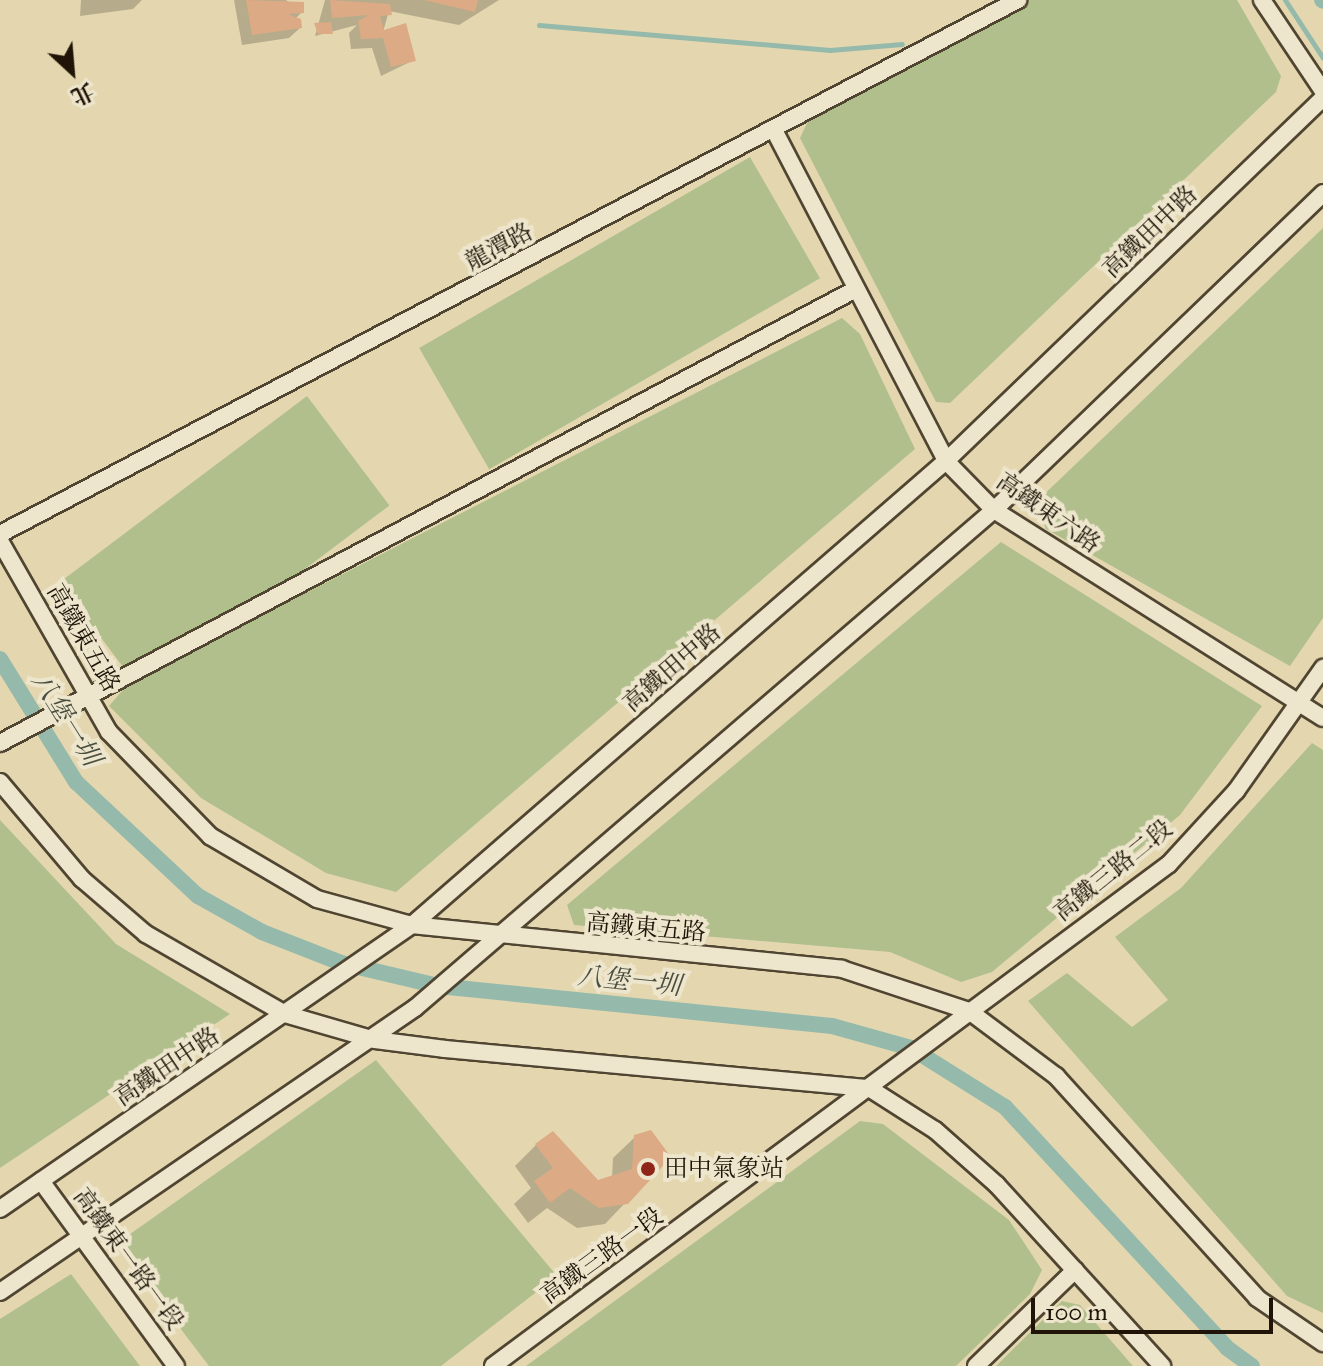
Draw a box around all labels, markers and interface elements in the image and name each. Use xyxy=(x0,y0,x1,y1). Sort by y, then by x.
north arrow xyxy=(32,32,112,112)
text: 北 xyxy=(67,77,99,111)
street label: 高鐵田中路 xyxy=(1097,180,1203,284)
street label: 龍潭路 xyxy=(460,217,538,277)
street label: 高鐵東六路 xyxy=(991,467,1105,559)
street label: 高鐵東五路 xyxy=(41,579,125,697)
street label: 高鐵田中路 xyxy=(617,618,727,718)
water label: 八堡一圳 xyxy=(25,667,107,771)
street label: 高鐵三路二段 xyxy=(1048,814,1178,928)
street label: 高鐵東五路 xyxy=(585,908,707,948)
water label: 八堡一圳 xyxy=(576,960,682,1002)
street label: 高鐵田中路 xyxy=(109,1022,225,1112)
place label: 田中氣象站 xyxy=(664,1155,784,1183)
marker: 田中氣象站 xyxy=(639,1160,657,1178)
street label: 高鐵東一路一段 xyxy=(67,1183,189,1335)
street label: 高鐵三路一段 xyxy=(535,1202,669,1310)
scale bar xyxy=(1035,1282,1277,1332)
text: 100 m xyxy=(1045,1297,1108,1327)

